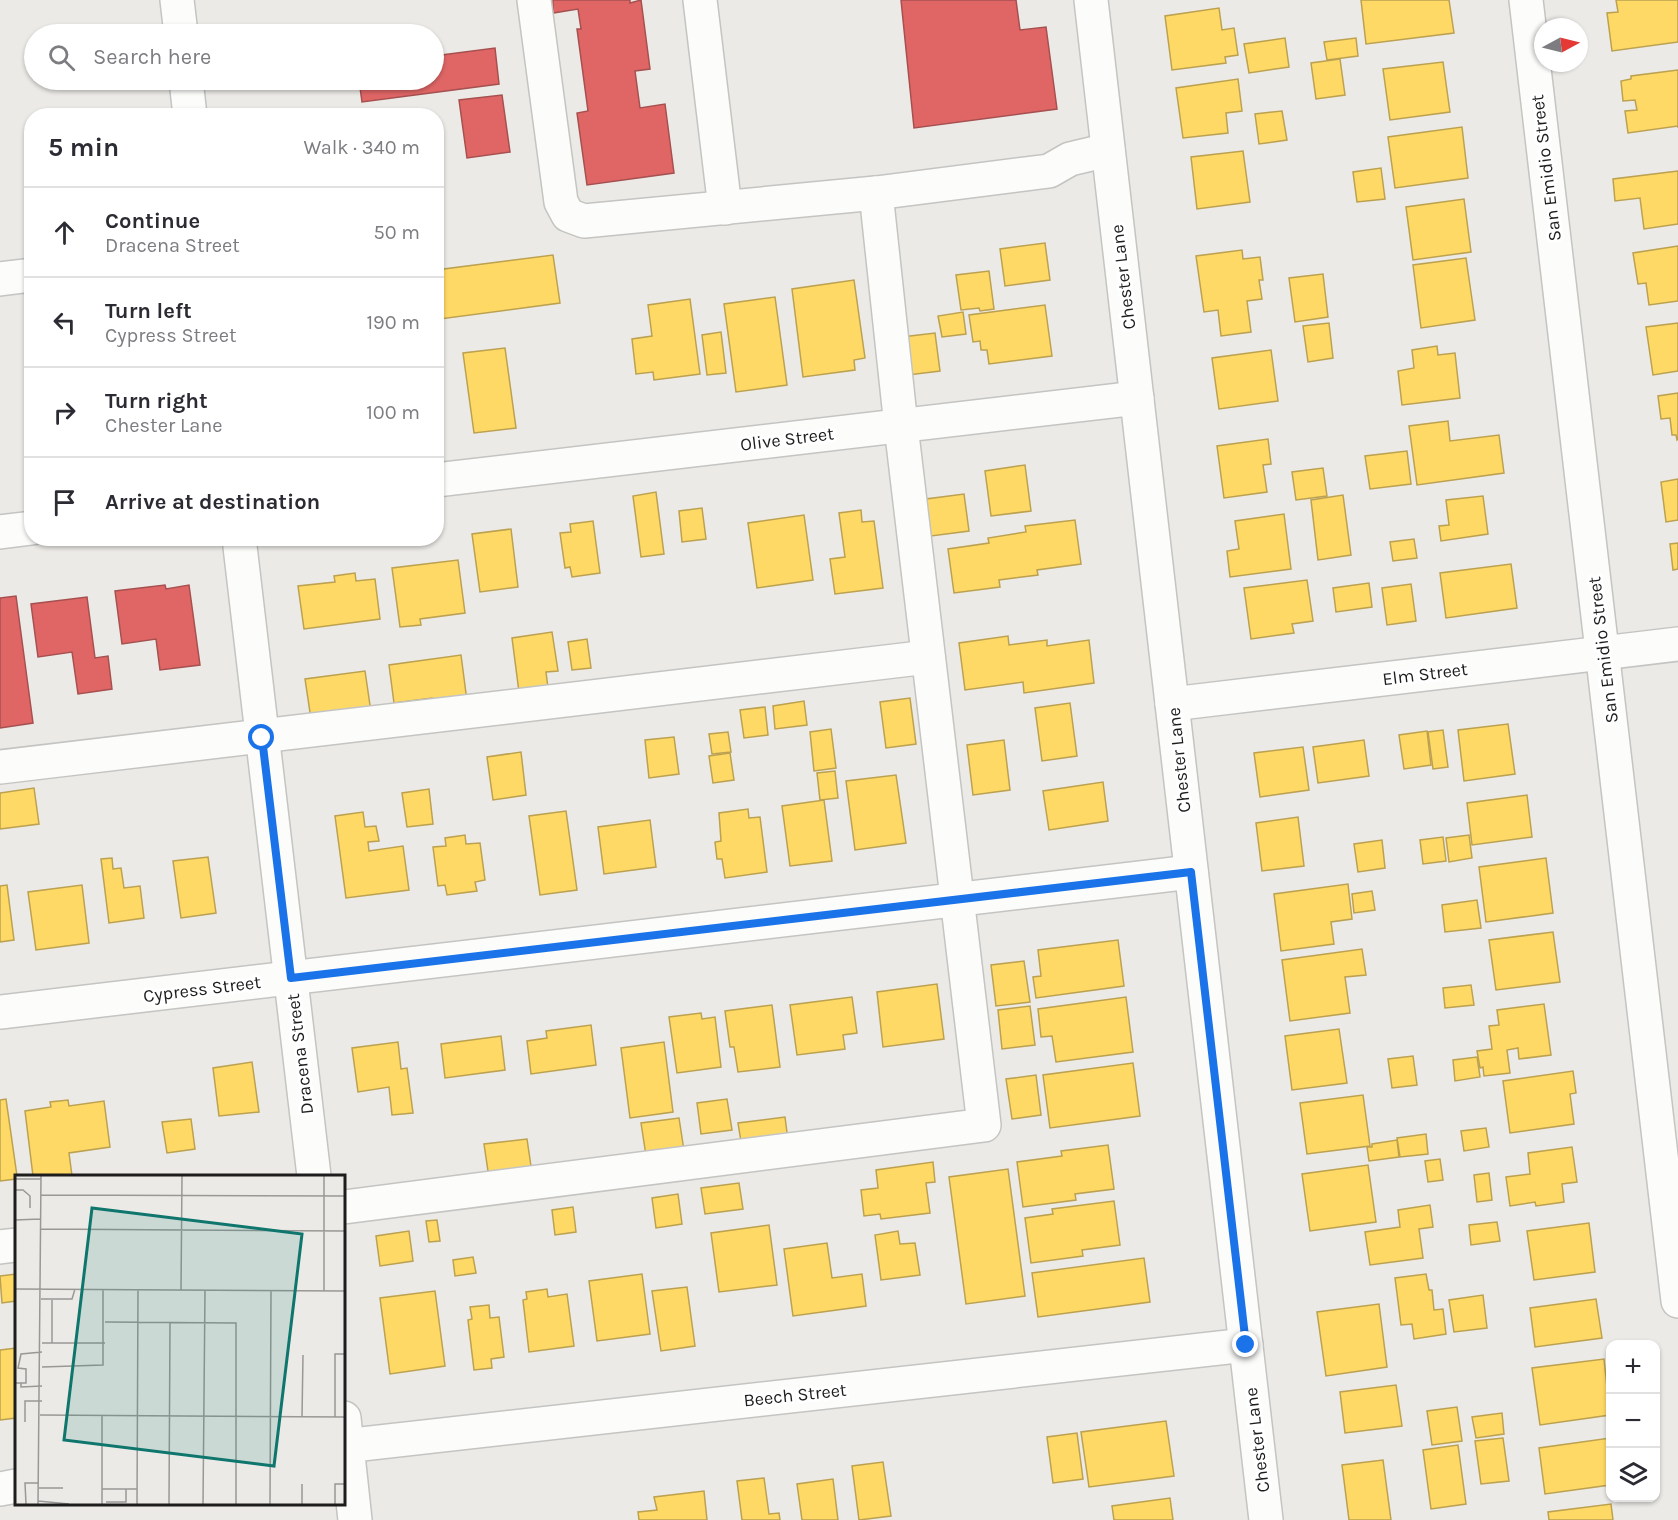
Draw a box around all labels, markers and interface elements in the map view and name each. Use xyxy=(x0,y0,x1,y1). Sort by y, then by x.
north arrow xyxy=(1534,18,1588,72)
search box xyxy=(24,24,444,90)
icon: search xyxy=(45,41,78,74)
text: Search here xyxy=(93,44,211,70)
street label: San Emidio Street xyxy=(1526,93,1566,243)
text: 5 min xyxy=(48,132,119,163)
text: Walk · 340 m xyxy=(304,136,420,159)
text: Continue xyxy=(105,208,200,234)
icon: ahead xyxy=(48,216,81,249)
text: 50 m xyxy=(373,221,420,244)
street label: Chester Lane xyxy=(1106,223,1140,331)
text: Dracena Street xyxy=(105,234,240,257)
text: Turn left xyxy=(105,298,192,324)
icon: left xyxy=(48,306,81,339)
text: 190 m xyxy=(366,311,420,334)
text: Cypress Street xyxy=(105,324,236,347)
text: Turn right xyxy=(105,388,208,414)
icon: right xyxy=(48,396,81,429)
text: 100 m xyxy=(366,401,420,424)
text: Chester Lane xyxy=(105,414,223,437)
street label: Olive Street xyxy=(739,422,835,456)
icon: arrive xyxy=(48,486,81,519)
text: Arrive at destination xyxy=(105,489,320,515)
street label: San Emidio Street xyxy=(1583,575,1623,725)
street label: Elm Street xyxy=(1381,658,1469,690)
street label: Chester Lane xyxy=(1163,706,1195,814)
route start xyxy=(248,724,274,750)
street label: Cypress Street xyxy=(142,971,262,1007)
street label: Dracena Street xyxy=(282,992,318,1116)
inset map xyxy=(15,1175,345,1505)
route end xyxy=(1232,1331,1258,1357)
map controls xyxy=(1606,1340,1660,1502)
button: + xyxy=(1606,1340,1660,1394)
street label: Beech Street xyxy=(742,1379,848,1411)
street label: Chester Lane xyxy=(1240,1386,1274,1494)
button: − xyxy=(1606,1394,1660,1448)
button: layers xyxy=(1606,1448,1660,1502)

